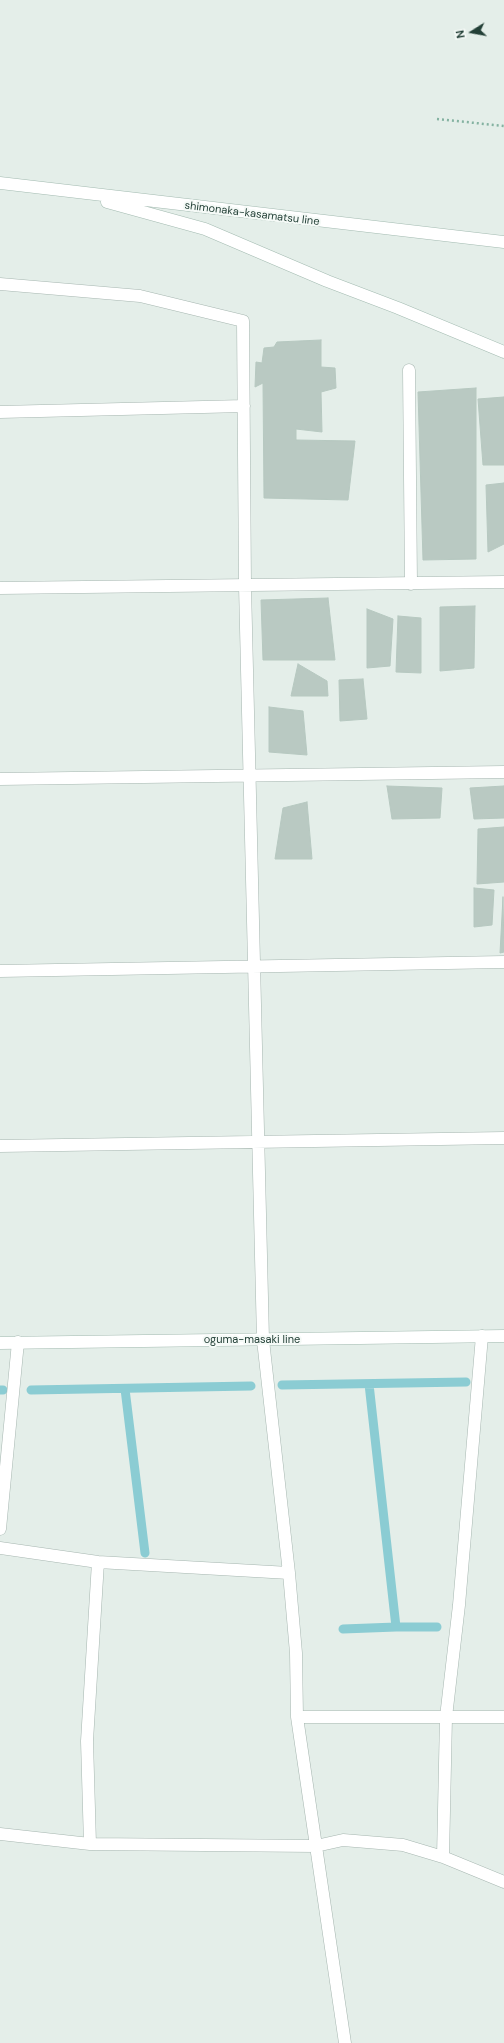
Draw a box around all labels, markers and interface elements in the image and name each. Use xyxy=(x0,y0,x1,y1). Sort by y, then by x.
north arrow xyxy=(452,12,492,52)
text: N xyxy=(453,29,468,40)
street label: shimonaka-kasamatsu line xyxy=(184,199,320,229)
street label: oguma-masaki line xyxy=(204,1333,300,1347)

